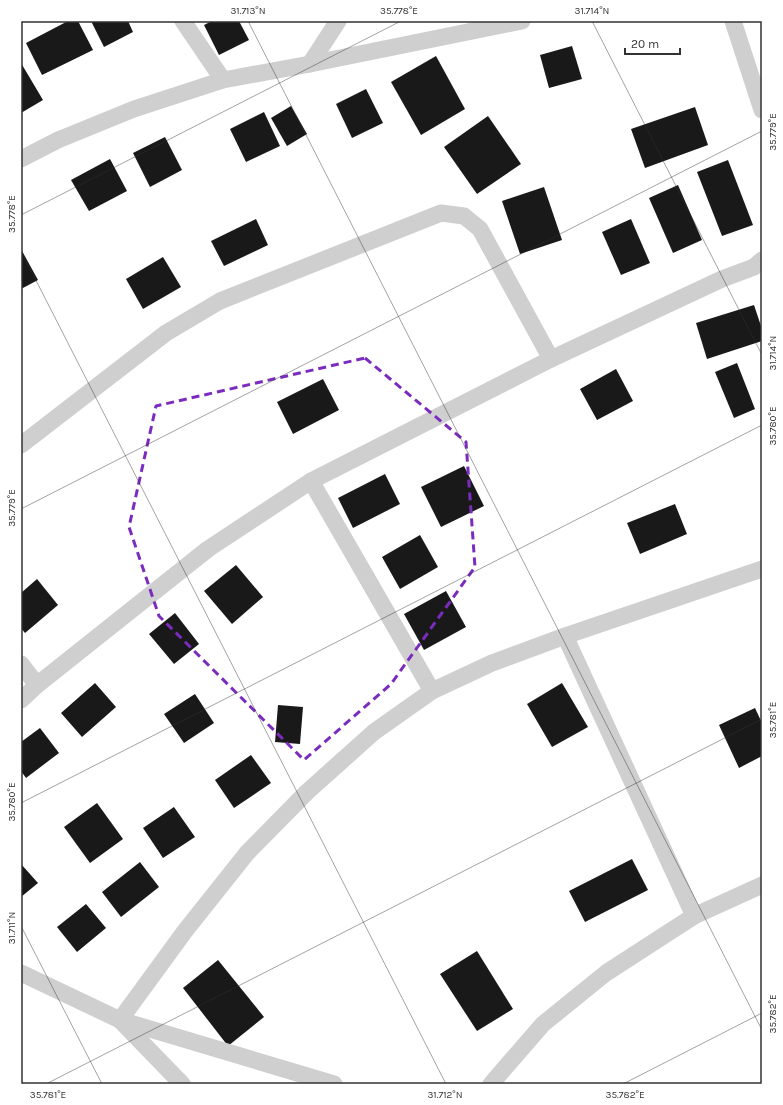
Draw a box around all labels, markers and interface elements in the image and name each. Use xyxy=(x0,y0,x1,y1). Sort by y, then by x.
text: 31.713°N xyxy=(230,5,266,17)
text: 35.778°E xyxy=(380,5,418,17)
text: 31.714°N xyxy=(575,5,609,17)
scale bar xyxy=(625,30,680,56)
text: 20 m xyxy=(631,37,659,51)
text: 35.779°E xyxy=(767,113,779,151)
text: 35.778°E xyxy=(6,195,18,233)
text: 31.714°N xyxy=(767,336,779,370)
text: 35.780°E xyxy=(767,406,779,446)
text: 35.779°E xyxy=(6,489,18,527)
text: 35.781°E xyxy=(767,702,779,738)
text: 35.780°E xyxy=(6,782,18,822)
text: 31.711°N xyxy=(6,912,18,944)
text: 35.782°E xyxy=(767,995,779,1034)
text: 35.781°E xyxy=(30,1089,66,1101)
text: 31.712°N xyxy=(427,1089,463,1101)
text: 35.782°E xyxy=(606,1089,645,1101)

